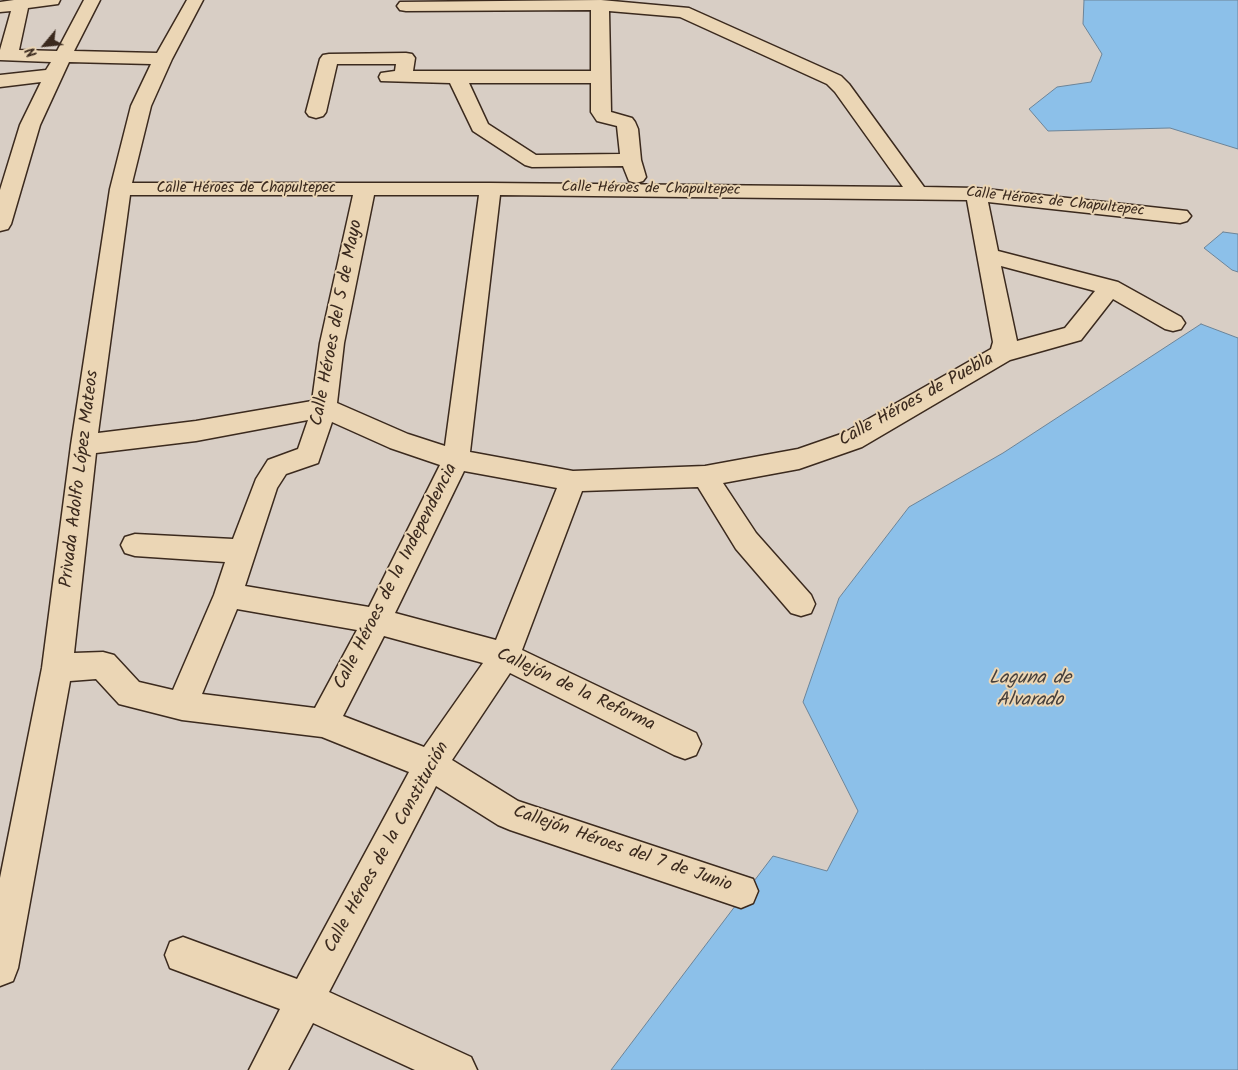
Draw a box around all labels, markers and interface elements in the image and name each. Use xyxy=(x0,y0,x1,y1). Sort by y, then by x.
north arrow xyxy=(20,20,70,70)
text: N xyxy=(20,43,44,61)
street label: Calle Héroes de Chapultepec xyxy=(561,179,741,201)
street label: Calle Héroes de Chapultepec xyxy=(156,180,336,198)
street label: Calle Héroes de Chapultepec xyxy=(965,185,1145,221)
street label: Calle Héroes del 5 de Mayo xyxy=(307,218,369,428)
street label: Calle Héroes de Puebla xyxy=(836,349,998,453)
street label: Privada Adolfo López Mateos xyxy=(57,369,105,589)
street label: Calle Héroes de la Independencia xyxy=(330,460,464,694)
street label: Callejón de la Reforma xyxy=(492,645,658,737)
water label: Laguna de Alvarado xyxy=(989,669,1071,713)
street label: Calle Héroes de la Constitución xyxy=(321,739,455,957)
street label: Callejón Héroes del 7 de Junio xyxy=(510,802,734,898)

